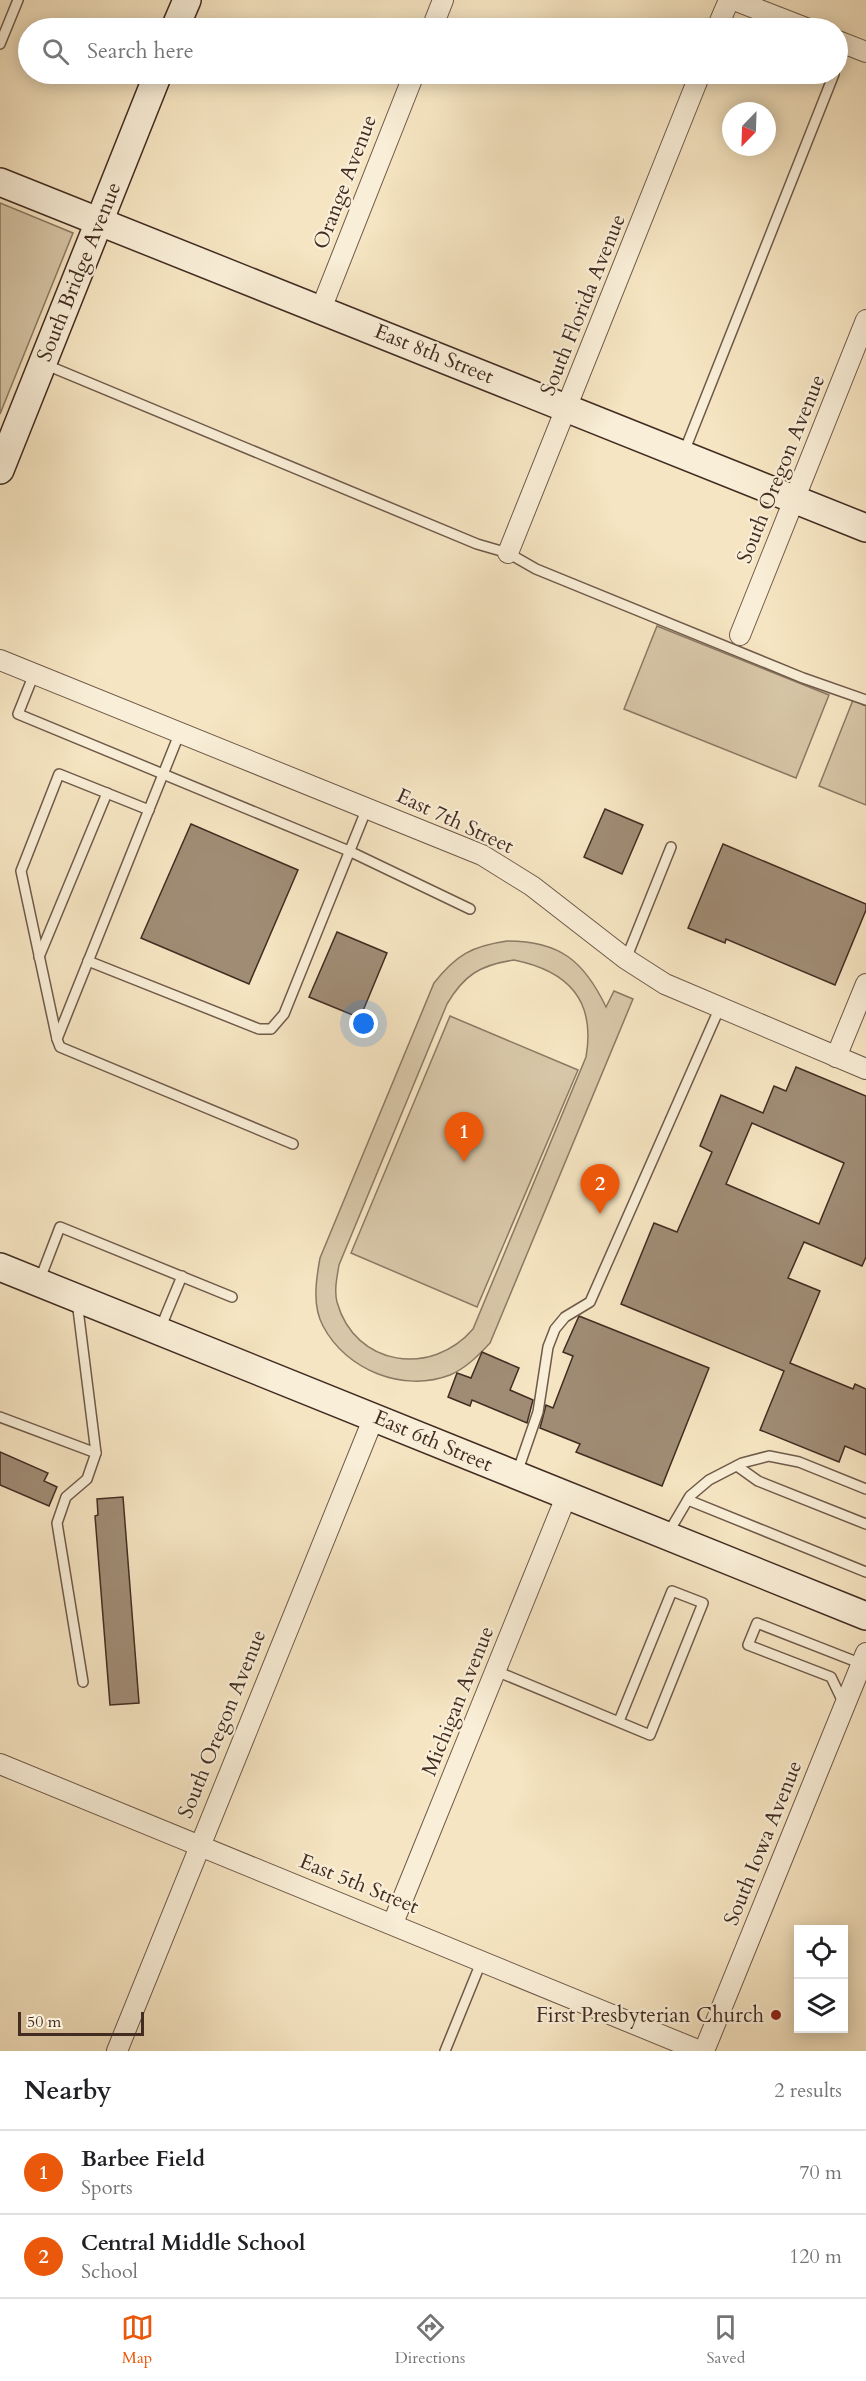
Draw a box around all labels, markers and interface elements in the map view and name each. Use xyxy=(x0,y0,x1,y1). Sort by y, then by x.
search box xyxy=(18,18,848,84)
icon: search xyxy=(39,35,72,68)
text: Search here xyxy=(87,36,194,66)
north arrow xyxy=(722,102,776,156)
street label: Orange Avenue xyxy=(306,111,384,253)
street label: South Bridge Avenue xyxy=(30,178,128,366)
street label: South Florida Avenue xyxy=(533,210,633,400)
street label: East 8th Street xyxy=(370,317,498,391)
street label: South Oregon Avenue xyxy=(730,370,832,568)
street label: East 7th Street xyxy=(392,781,519,861)
your location xyxy=(349,1009,378,1038)
pin: 1 xyxy=(444,1112,484,1162)
pin: 2 xyxy=(580,1164,620,1214)
street label: East 6th Street xyxy=(369,1403,497,1479)
street label: Michigan Avenue xyxy=(415,1622,501,1780)
street label: South Oregon Avenue xyxy=(171,1625,273,1823)
street label: South Iowa Avenue xyxy=(717,1756,809,1930)
street label: East 5th Street xyxy=(295,1847,423,1921)
map controls xyxy=(794,1925,848,2033)
button: locate xyxy=(794,1925,848,1979)
button: layers xyxy=(794,1979,848,2033)
place label: First Presbyterian Church xyxy=(536,2001,764,2030)
marker: First Presbyterian Church xyxy=(769,2008,783,2022)
scale bar xyxy=(18,2009,144,2036)
text: 50 m xyxy=(27,2011,61,2033)
text: Nearby xyxy=(24,2073,112,2108)
text: 2 results xyxy=(774,2077,842,2104)
text: Barbee Field xyxy=(81,2144,205,2174)
text: 1 xyxy=(38,2159,49,2186)
text: 70 m xyxy=(799,2159,842,2186)
text: Sports xyxy=(81,2174,133,2201)
text: Central Middle School xyxy=(81,2228,305,2258)
text: 2 xyxy=(38,2243,49,2270)
text: 120 m xyxy=(789,2243,842,2270)
text: School xyxy=(81,2258,138,2285)
tab: Map xyxy=(121,2311,154,2369)
tab: Directions xyxy=(395,2311,465,2369)
tab: Saved xyxy=(707,2311,745,2369)

